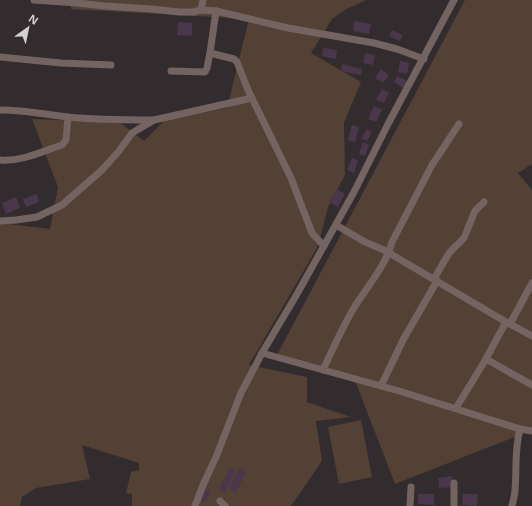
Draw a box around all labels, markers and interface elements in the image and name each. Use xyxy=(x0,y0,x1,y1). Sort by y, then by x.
north arrow xyxy=(8,8,48,48)
text: N xyxy=(26,10,42,28)

